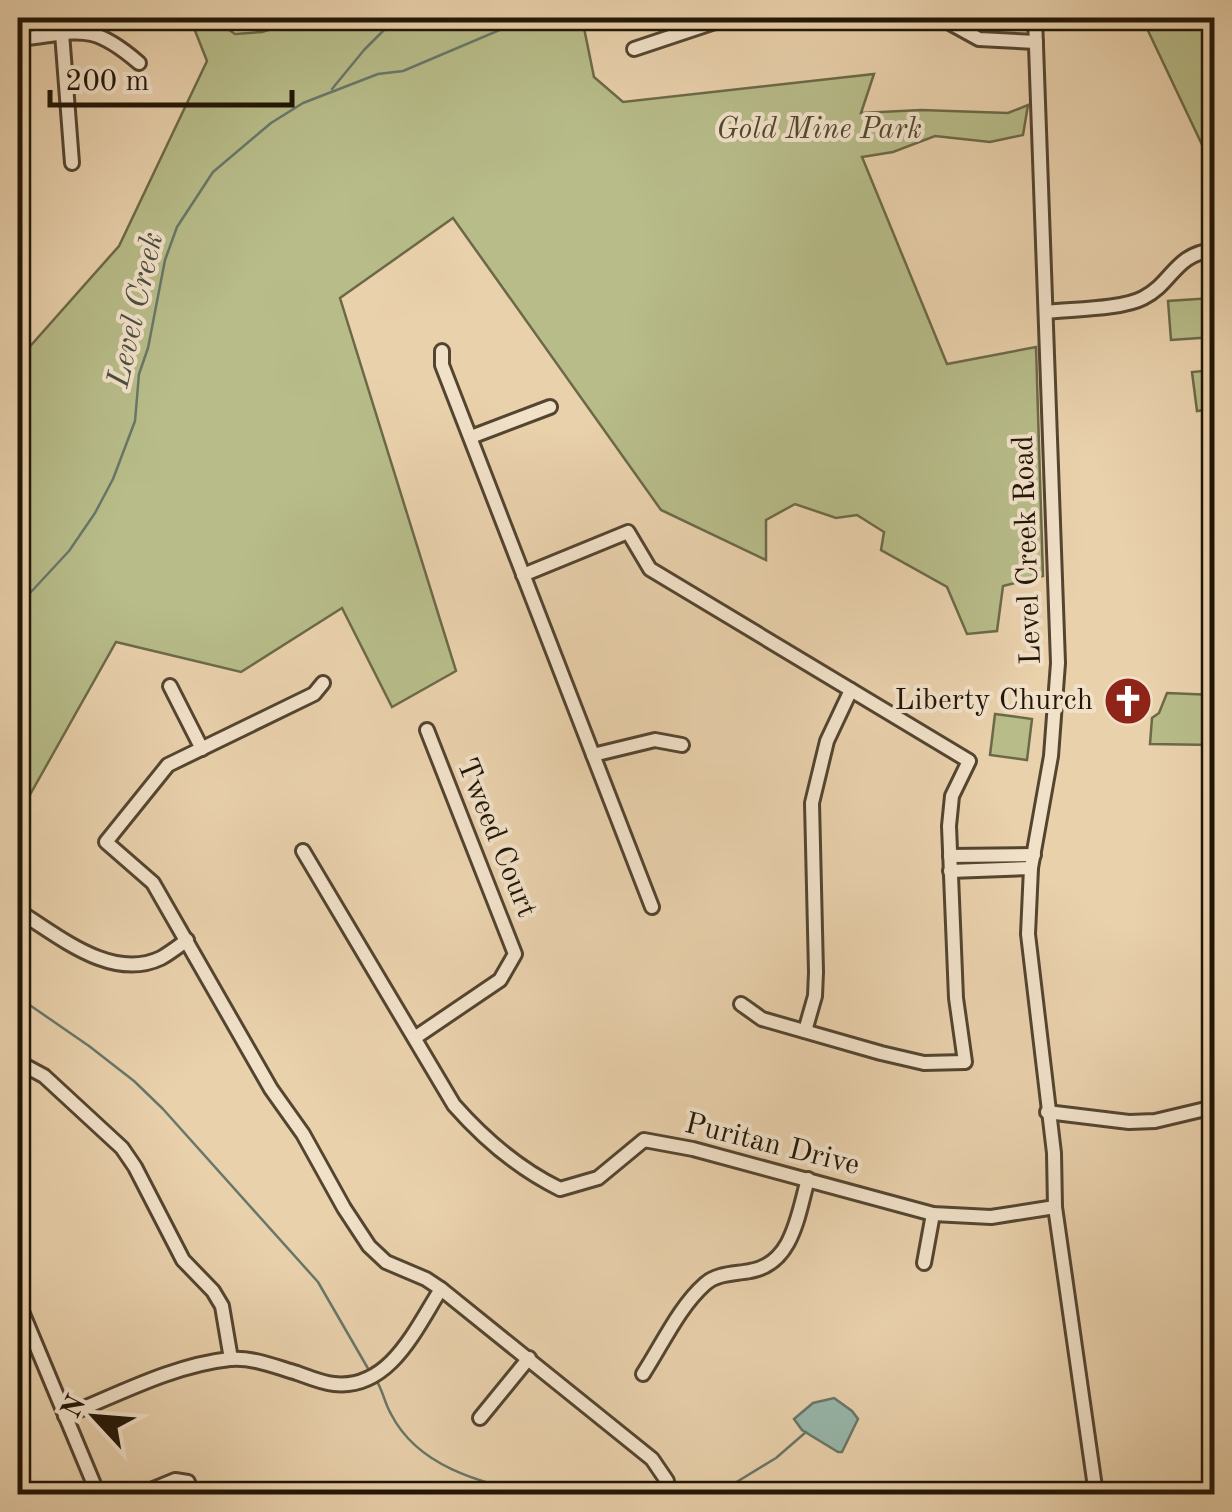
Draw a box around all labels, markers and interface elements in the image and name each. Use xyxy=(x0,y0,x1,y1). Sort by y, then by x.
scale bar xyxy=(50,45,292,107)
text: 200 m xyxy=(65,67,149,97)
park label: Gold Mine Park xyxy=(716,115,922,145)
water label: Level Creek xyxy=(103,229,170,392)
street label: Level Creek Road xyxy=(1009,435,1047,665)
church icon: Liberty Church xyxy=(1102,675,1154,727)
place label: Liberty Church xyxy=(894,686,1093,716)
street label: Tweed Court xyxy=(450,754,542,922)
street label: Puritan Drive xyxy=(682,1109,862,1181)
north arrow xyxy=(45,1367,145,1467)
text: N xyxy=(58,1391,93,1423)

